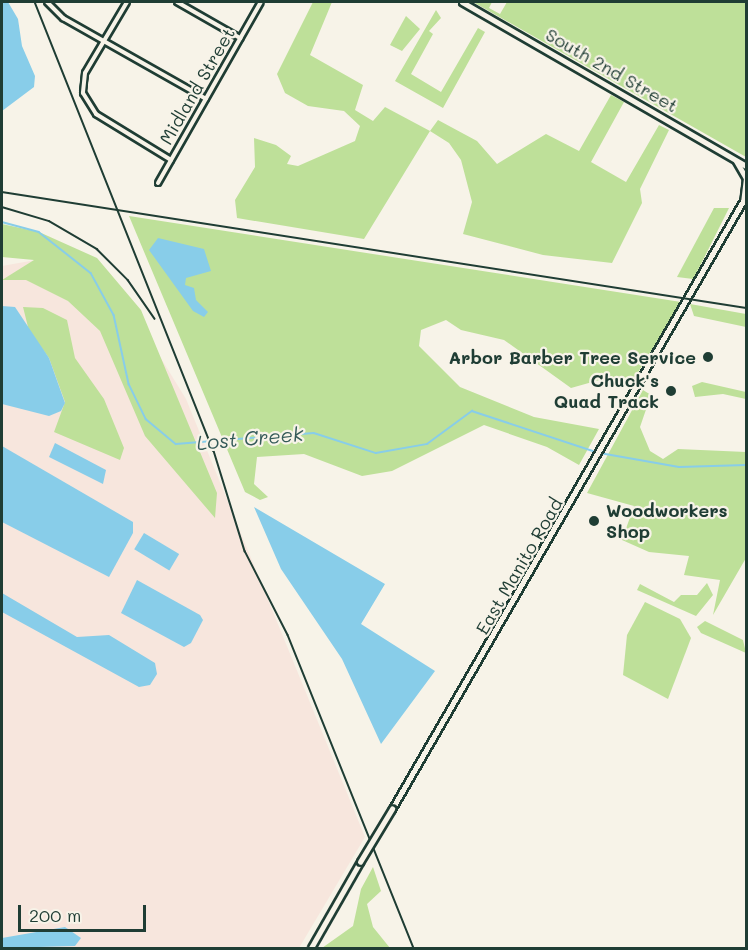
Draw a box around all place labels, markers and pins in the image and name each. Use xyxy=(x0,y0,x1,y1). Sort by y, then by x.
place label: Arbor Barber Tree Service xyxy=(449,346,696,368)
marker: Arbor Barber Tree Service xyxy=(701,350,715,364)
place label: Chuck's Quad Track xyxy=(554,370,659,412)
marker: Chuck's Quad Track xyxy=(664,384,678,398)
place label: Woodworkers Shop xyxy=(606,500,728,542)
marker: Woodworkers Shop xyxy=(587,514,601,528)

